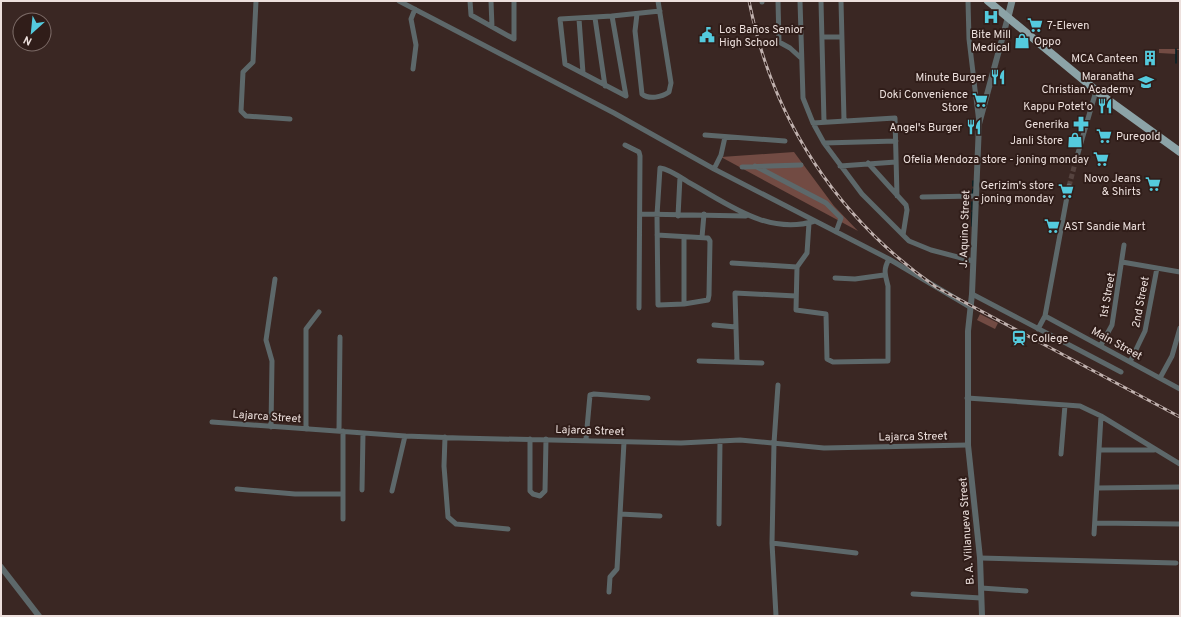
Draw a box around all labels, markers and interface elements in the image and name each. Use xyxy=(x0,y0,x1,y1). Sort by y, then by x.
hospital icon: Bite Mill Medical xyxy=(982,8,1000,26)
north arrow xyxy=(12,12,52,52)
supermarket icon: 7-Eleven xyxy=(1026,16,1044,34)
place label: 7-Eleven xyxy=(1047,19,1089,33)
place label: Los Baños Senior High School xyxy=(719,23,805,50)
public building icon: Los Baños Senior High School xyxy=(698,26,716,44)
place label: Bite Mill Medical xyxy=(971,28,1011,55)
text: N xyxy=(21,32,35,48)
shop icon: Oppo xyxy=(1013,32,1031,50)
place label: Oppo xyxy=(1034,35,1061,49)
building icon: MCA Canteen xyxy=(1141,49,1159,67)
place label: MCA Canteen xyxy=(1071,52,1138,66)
restaurant icon: Minute Burger xyxy=(989,68,1007,86)
place label: Maranatha Christian Academy xyxy=(1041,70,1134,97)
place label: Minute Burger xyxy=(915,71,987,85)
school or university icon: Maranatha Christian Academy xyxy=(1137,73,1155,91)
place label: Doki Convenience Store xyxy=(879,88,968,115)
supermarket icon: Doki Convenience Store xyxy=(971,91,989,109)
restaurant icon: Kappu Potet'o xyxy=(1096,97,1114,115)
place label: Kappu Potet'o xyxy=(1023,100,1093,114)
pharmacy icon: Generika xyxy=(1072,115,1090,133)
restaurant icon: Angel's Burger xyxy=(965,118,983,136)
place label: Generika xyxy=(1025,118,1069,132)
place label: Angel's Burger xyxy=(889,121,963,135)
supermarket icon: Puregold xyxy=(1095,127,1113,145)
place label: Puregold xyxy=(1116,130,1161,144)
shop icon: Janli Store xyxy=(1066,131,1084,149)
place label: Janli Store xyxy=(1010,134,1063,148)
supermarket icon: Ofelia Mendoza store - joning monday xyxy=(1092,150,1110,168)
place label: Ofelia Mendoza store - joning monday xyxy=(903,153,1089,167)
place label: Novo Jeans & Shirts xyxy=(1084,172,1141,199)
supermarket icon: Novo Jeans & Shirts xyxy=(1144,175,1162,193)
place label: Gerizim's store - joning monday xyxy=(974,179,1054,206)
supermarket icon: Gerizim's store - joning monday xyxy=(1057,182,1075,200)
street label: J. Aquino Street xyxy=(957,190,973,268)
supermarket icon: AST Sandie Mart xyxy=(1043,217,1061,235)
place label: AST Sandie Mart xyxy=(1064,220,1146,234)
street label: 1st Street xyxy=(1097,271,1119,319)
street label: 2nd Street xyxy=(1129,275,1153,329)
street label: Main Street xyxy=(1089,324,1144,364)
station icon: College xyxy=(1010,329,1028,347)
place label: College xyxy=(1031,332,1068,346)
street label: Lajarca Street xyxy=(232,408,302,426)
street label: Lajarca Street xyxy=(555,423,625,439)
street label: Lajarca Street xyxy=(878,429,948,445)
street label: B. A. Villanueva Street xyxy=(956,477,978,585)

